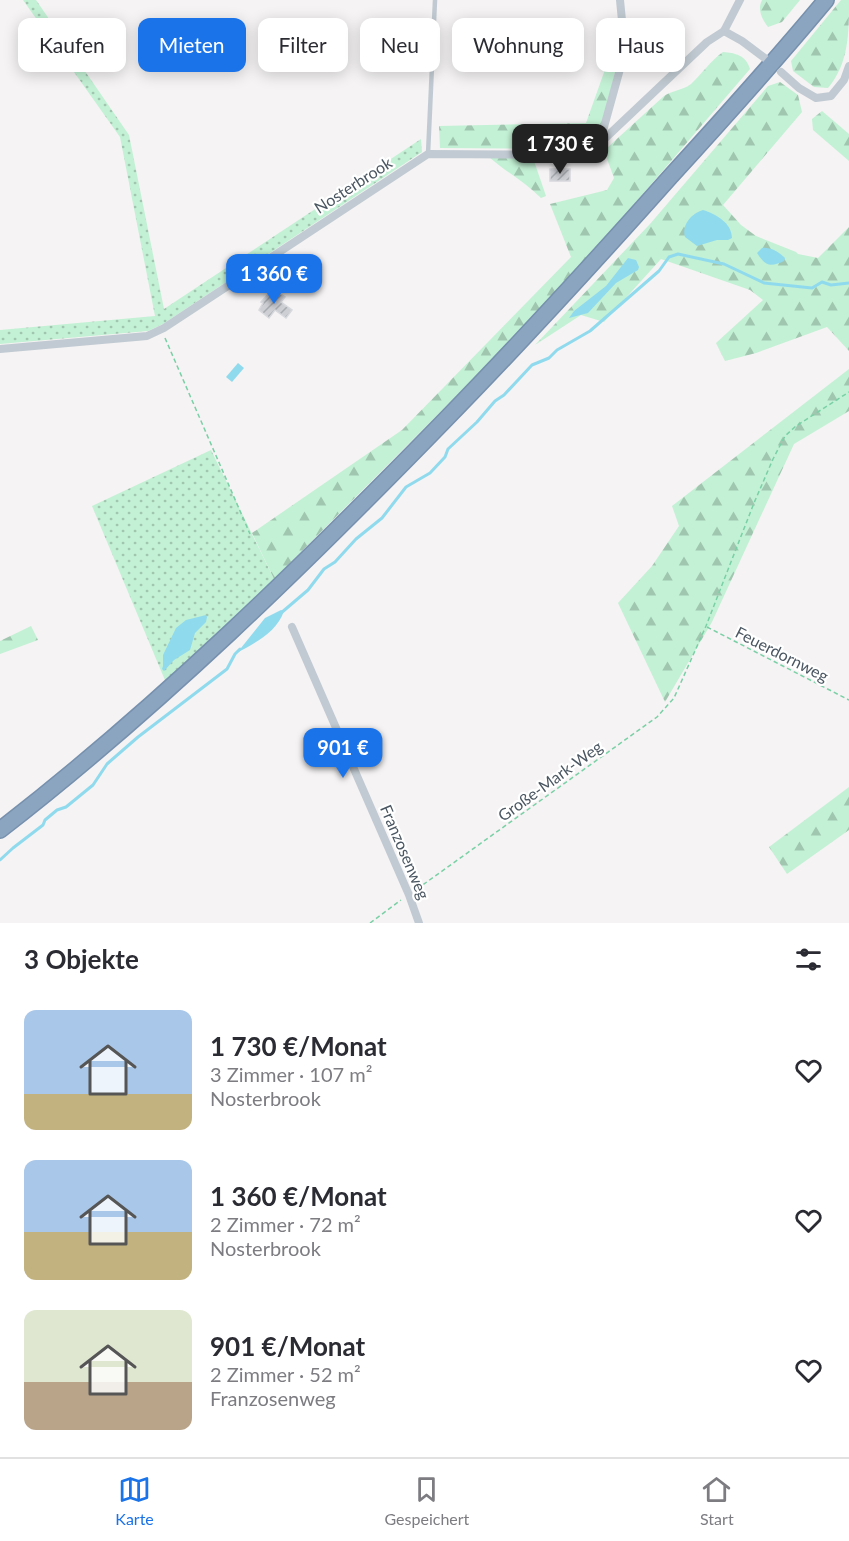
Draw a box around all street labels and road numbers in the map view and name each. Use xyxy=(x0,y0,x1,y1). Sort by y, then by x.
street label: Nosterbrook xyxy=(310,152,396,217)
street label: Feuerdornweg xyxy=(733,622,832,685)
street label: Große-Mark-Weg xyxy=(494,736,605,825)
street label: Franzosenweg xyxy=(377,802,434,902)

